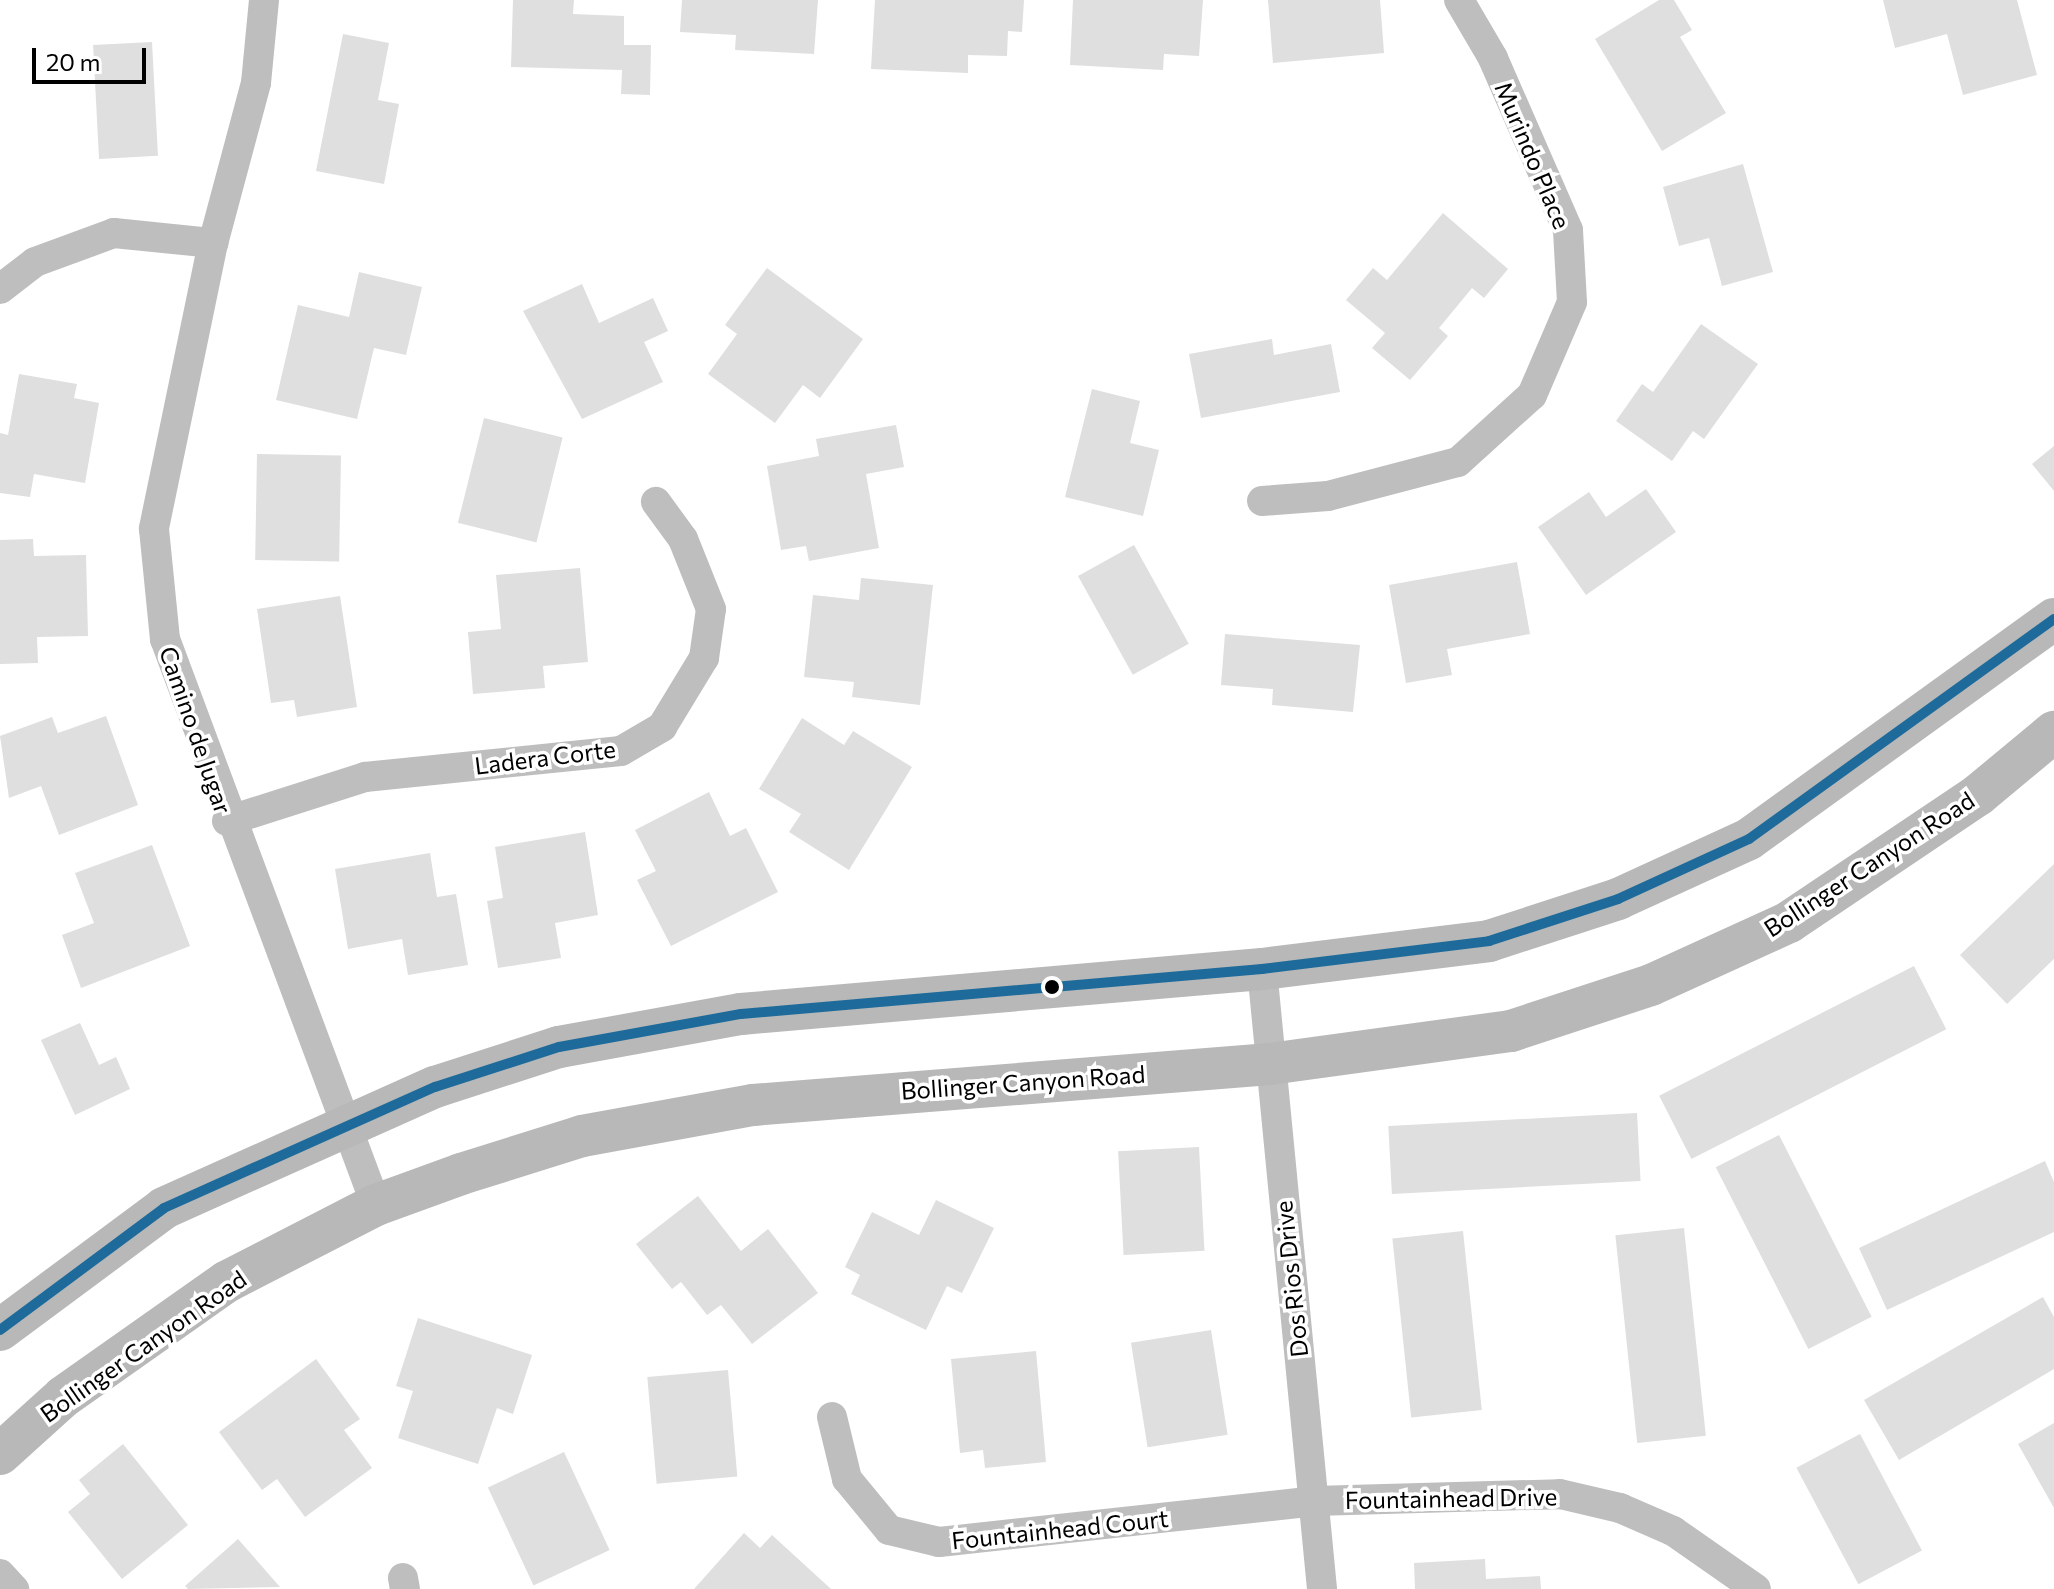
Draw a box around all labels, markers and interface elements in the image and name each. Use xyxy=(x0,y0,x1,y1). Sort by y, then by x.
scale bar xyxy=(36,32,150,82)
text: 20 m xyxy=(46,47,100,76)
street label: Murindo Place xyxy=(1489,77,1577,233)
street label: Camino de Jugar xyxy=(154,642,238,818)
street label: Ladera Corte xyxy=(473,734,617,780)
street label: Bollinger Canyon Road xyxy=(1759,785,1979,943)
unlabelled marker xyxy=(1044,979,1060,995)
street label: Bollinger Canyon Road xyxy=(900,1059,1146,1105)
street label: Dos Rios Drive xyxy=(1268,1199,1314,1359)
street label: Bollinger Canyon Road xyxy=(34,1264,252,1428)
street label: Fountainhead Drive xyxy=(1345,1482,1557,1514)
street label: Fountainhead Court xyxy=(950,1503,1170,1555)

